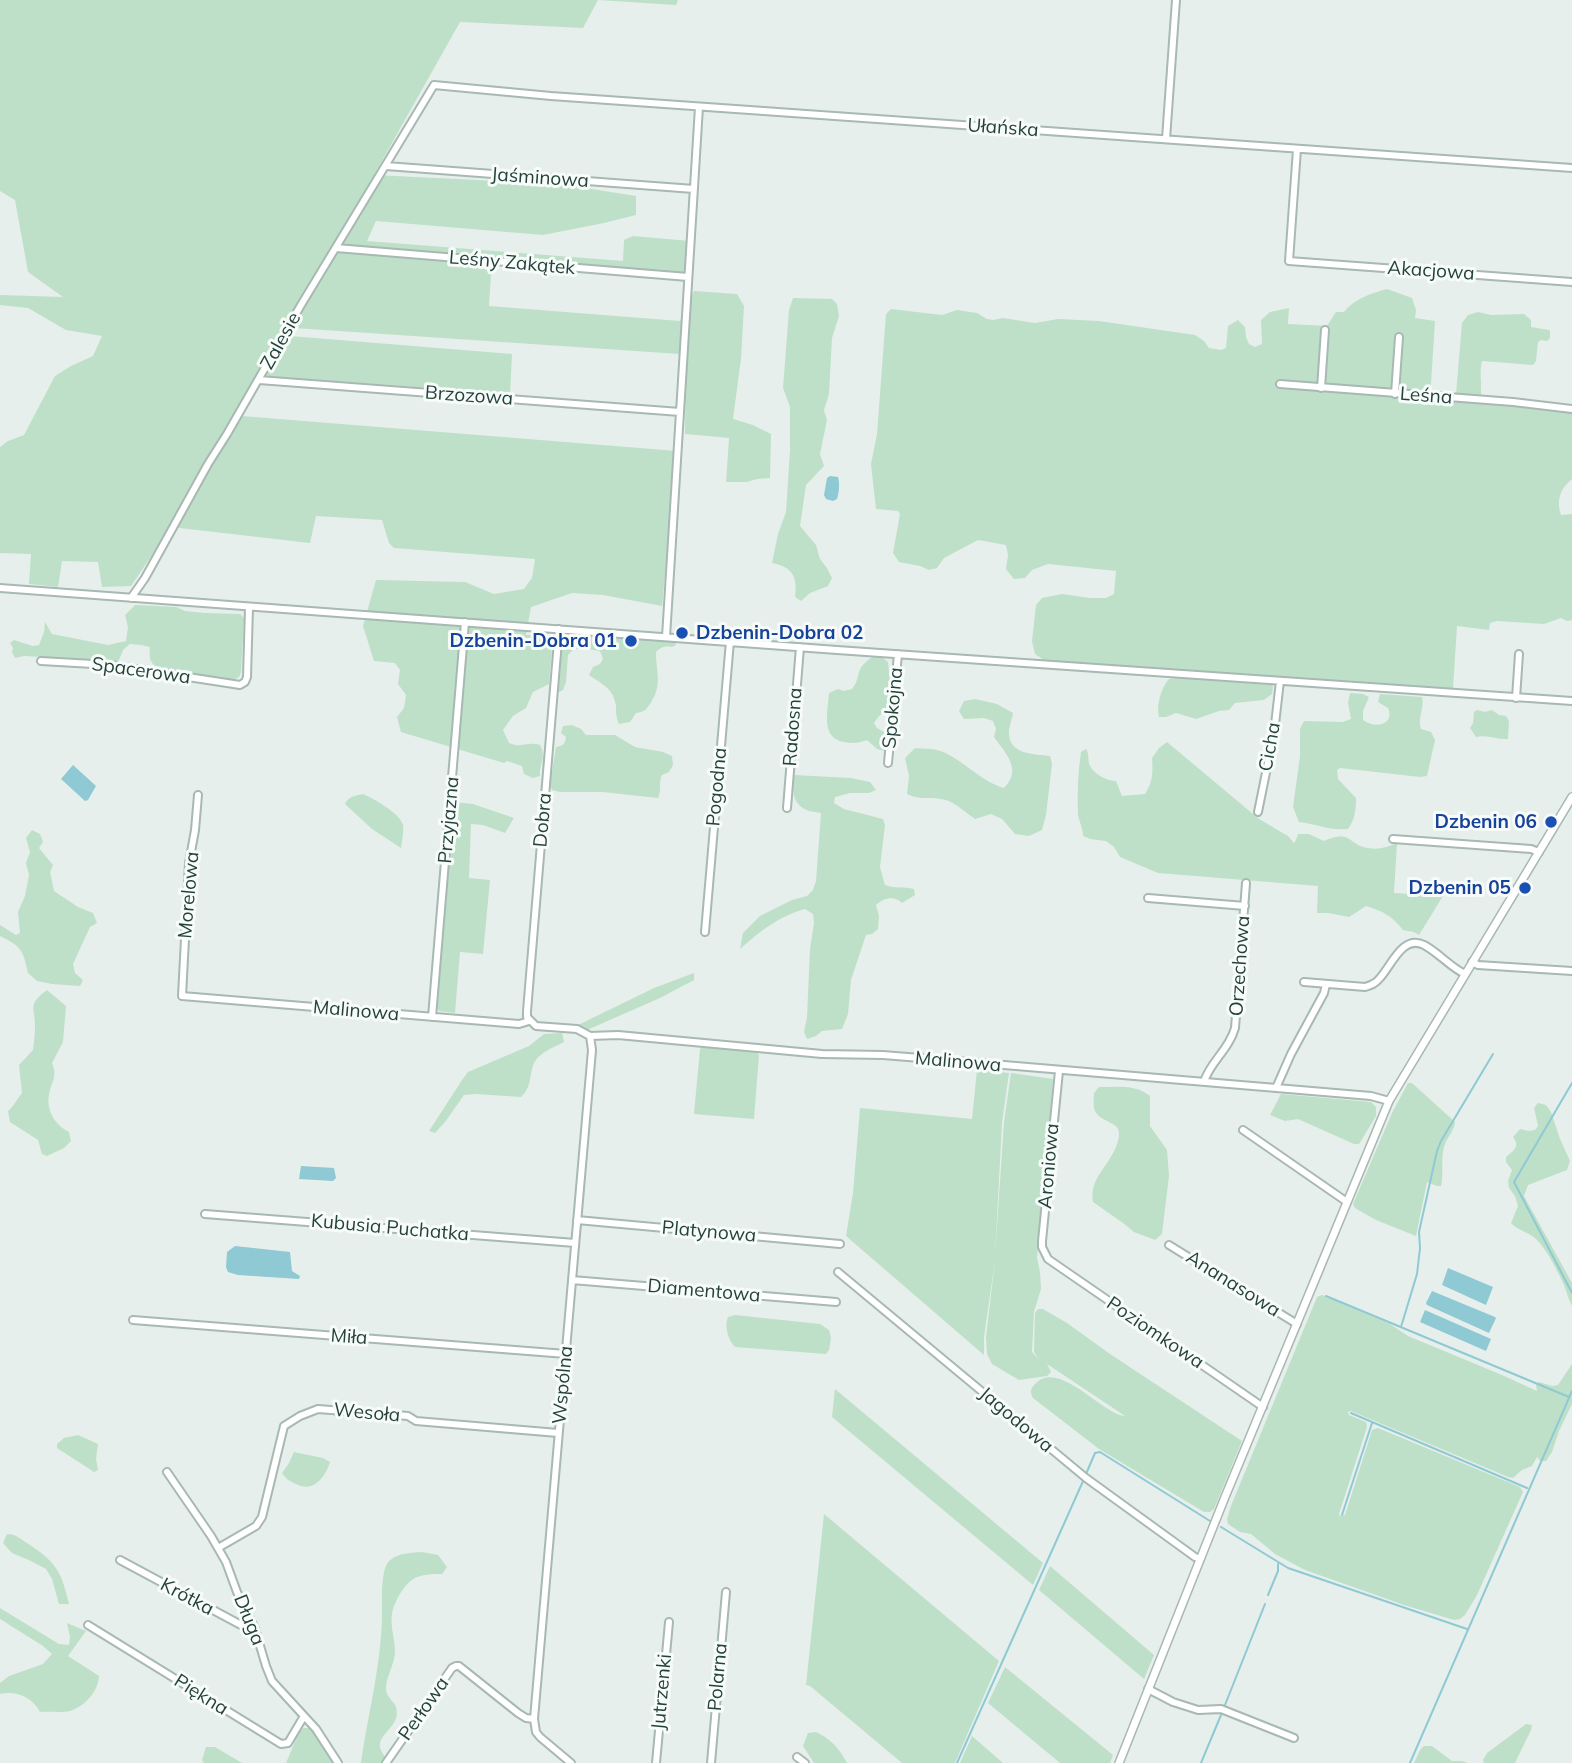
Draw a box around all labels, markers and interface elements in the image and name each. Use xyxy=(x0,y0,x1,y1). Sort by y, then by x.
street label: Ułańska xyxy=(967,114,1039,142)
street label: Jaśminowa xyxy=(490,163,590,193)
street label: Leśny Zakątek xyxy=(448,246,576,280)
street label: Akacjowa xyxy=(1387,257,1475,285)
street label: Zalesie xyxy=(256,309,306,373)
street label: Brzozowa xyxy=(424,382,514,410)
street label: Leśna xyxy=(1399,383,1453,409)
place label: Dzbenin-Dobra 02 xyxy=(696,622,864,644)
marker: Dzbenin-Dobra 02 xyxy=(674,625,690,641)
place label: Dzbenin-Dobra 01 xyxy=(449,630,617,652)
marker: Dzbenin-Dobra 01 xyxy=(623,633,639,649)
street label: Spacerowa xyxy=(90,653,192,689)
street label: Spokojna xyxy=(878,666,908,750)
street label: Radosna xyxy=(779,687,807,767)
street label: Cicha xyxy=(1254,721,1286,773)
street label: Pogodna xyxy=(702,747,732,827)
street label: Przyjazna xyxy=(434,776,464,864)
street label: Dobra xyxy=(529,792,557,848)
place label: Dzbenin 06 xyxy=(1434,811,1537,833)
marker: Dzbenin 06 xyxy=(1543,814,1559,830)
street label: Morelowa xyxy=(174,851,204,939)
place label: Dzbenin 05 xyxy=(1408,877,1511,899)
marker: Dzbenin 05 xyxy=(1517,880,1533,896)
street label: Orzechowa xyxy=(1225,915,1255,1017)
street label: Malinowa xyxy=(312,996,400,1026)
street label: Malinowa xyxy=(914,1047,1002,1077)
street label: Aroniowa xyxy=(1034,1122,1064,1210)
street label: Kubusia Puchatka xyxy=(310,1210,470,1246)
street label: Platynowa xyxy=(661,1217,757,1247)
street label: Ananasowa xyxy=(1182,1246,1284,1322)
street label: Diamentowa xyxy=(647,1275,761,1307)
street label: Poziomkowa xyxy=(1102,1292,1208,1374)
street label: Miła xyxy=(330,1324,368,1350)
street label: Wspólna xyxy=(548,1345,578,1425)
street label: Jagodowa xyxy=(974,1382,1058,1458)
street label: Wesoła xyxy=(333,1399,401,1427)
street label: Krótka xyxy=(156,1573,218,1621)
street label: Długa xyxy=(229,1591,269,1649)
street label: Polarna xyxy=(704,1642,732,1712)
street label: Jutrzenki xyxy=(647,1653,677,1731)
street label: Piękna xyxy=(170,1670,232,1720)
street label: Perłowa xyxy=(394,1673,454,1745)

